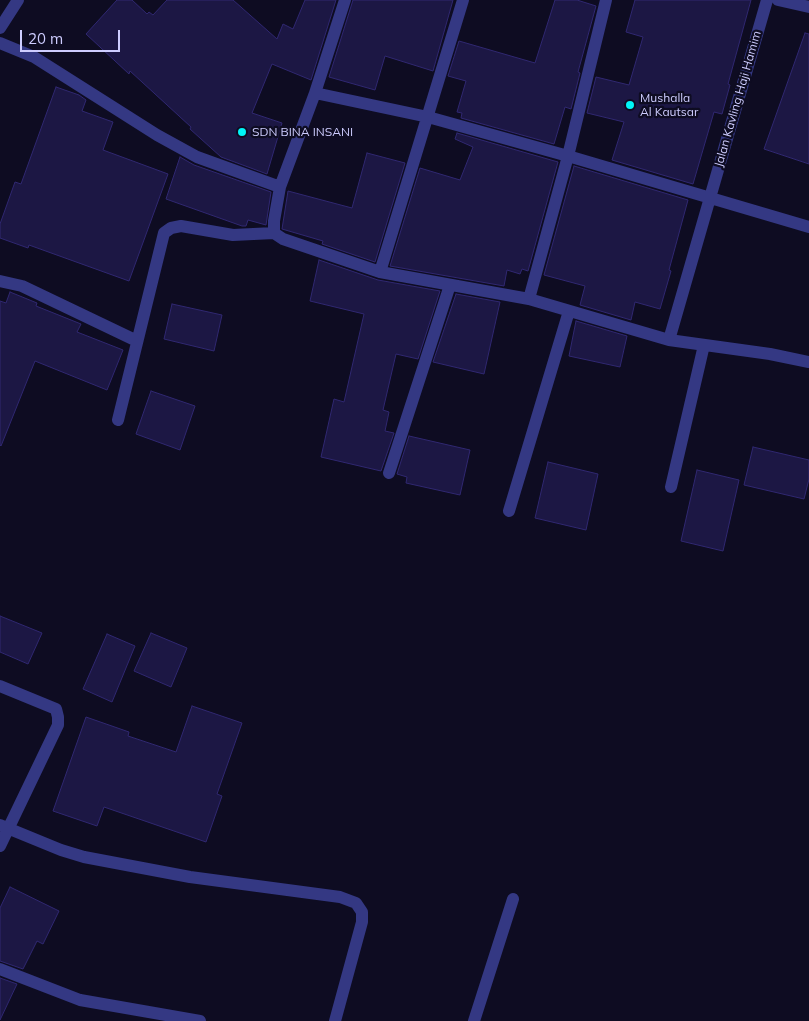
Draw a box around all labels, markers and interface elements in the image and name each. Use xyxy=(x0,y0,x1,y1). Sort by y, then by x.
scale bar xyxy=(22,20,122,52)
text: 20 m xyxy=(28,29,63,48)
street label: Jalan Kavling Haji Hamim xyxy=(712,29,764,169)
place label: Mushalla Al Kautsar xyxy=(640,91,698,119)
marker: Mushalla Al Kautsar xyxy=(624,99,636,111)
place label: SDN BINA INSANI xyxy=(252,125,353,139)
marker: SDN BINA INSANI xyxy=(236,126,248,138)

